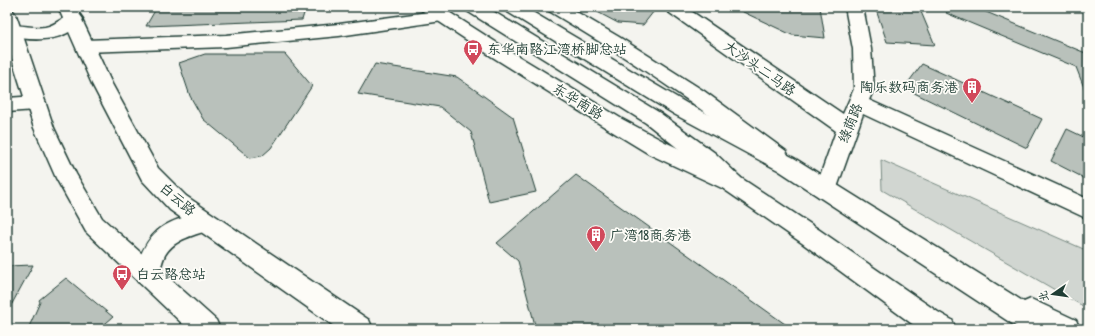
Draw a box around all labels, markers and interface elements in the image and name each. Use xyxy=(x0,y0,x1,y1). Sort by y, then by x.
street label: 大沙头二马路 xyxy=(720,36,800,99)
bus stop icon: 东华南路江湾桥脚总站 xyxy=(462,38,484,66)
place label: 东华南路江湾桥脚总站 xyxy=(487,39,627,58)
building icon: 陶乐数码商务港 xyxy=(961,76,983,104)
place label: 陶乐数码商务港 xyxy=(860,77,958,96)
street label: 东华南路 xyxy=(549,78,607,123)
street label: 绿荫路 xyxy=(833,100,866,146)
street label: 白云路 xyxy=(156,178,200,220)
building icon: 广湾18商务港 xyxy=(585,224,607,252)
place label: 广湾18商务港 xyxy=(610,225,691,244)
bus stop icon: 白云路总站 xyxy=(111,263,133,291)
place label: 白云路总站 xyxy=(136,264,206,283)
north arrow xyxy=(1033,274,1073,314)
text: 北 xyxy=(1035,289,1051,303)

